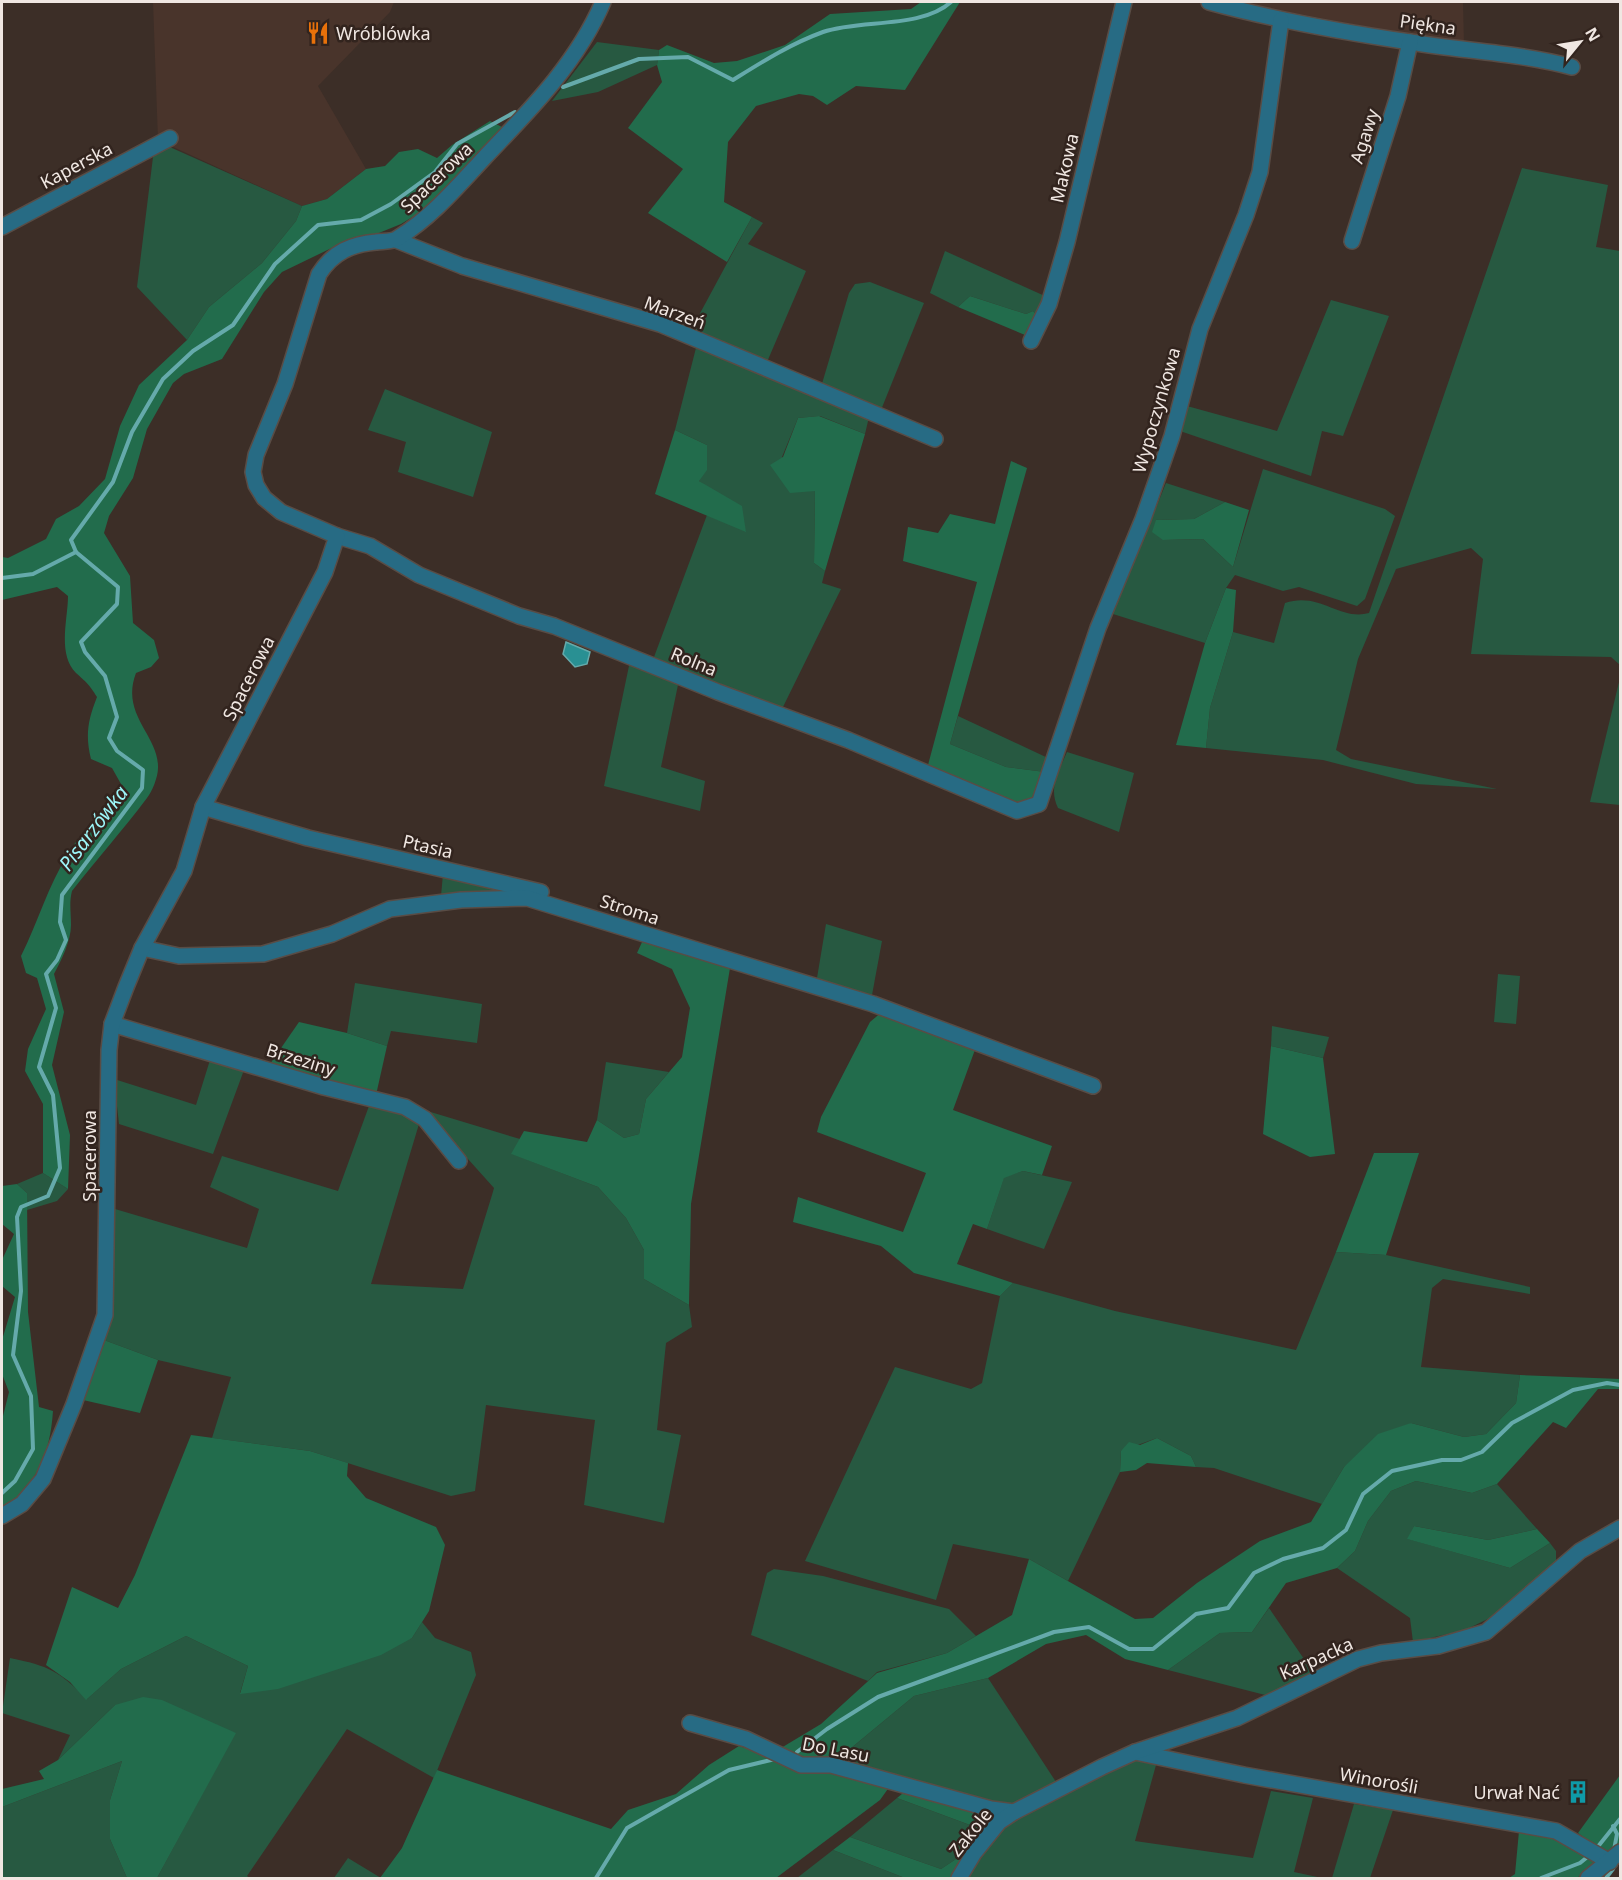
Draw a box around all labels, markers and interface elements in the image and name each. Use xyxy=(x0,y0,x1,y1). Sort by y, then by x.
street label: Piękna xyxy=(1398,8,1458,40)
north arrow xyxy=(1550,12,1610,72)
restaurant icon: Wróblówka xyxy=(305,20,331,46)
place label: Wróblówka xyxy=(336,21,431,45)
text: N xyxy=(1580,23,1606,46)
street label: Agawy xyxy=(1344,105,1384,166)
street label: Makowa xyxy=(1044,131,1084,205)
street label: Kaperska xyxy=(36,136,116,194)
street label: Spacerowa xyxy=(395,137,477,217)
street label: Marzeń xyxy=(641,290,709,334)
street label: Wypoczynkowa xyxy=(1127,344,1185,476)
street label: Spacerowa xyxy=(216,632,280,724)
street label: Rolna xyxy=(667,641,721,681)
water label: Pisarzówka xyxy=(52,780,134,876)
street label: Ptasia xyxy=(401,829,455,863)
street label: Stroma xyxy=(597,888,663,930)
street label: Brzeziny xyxy=(264,1037,339,1081)
street label: Spacerowa xyxy=(77,1110,101,1202)
street label: Karpacka xyxy=(1275,1631,1357,1685)
street label: Do Lasu xyxy=(800,1731,872,1767)
street label: Winorośli xyxy=(1338,1761,1420,1799)
building icon: Urwał Nać xyxy=(1565,1779,1591,1805)
place label: Urwał Nać xyxy=(1473,1780,1560,1804)
street label: Zakole xyxy=(943,1803,997,1861)

